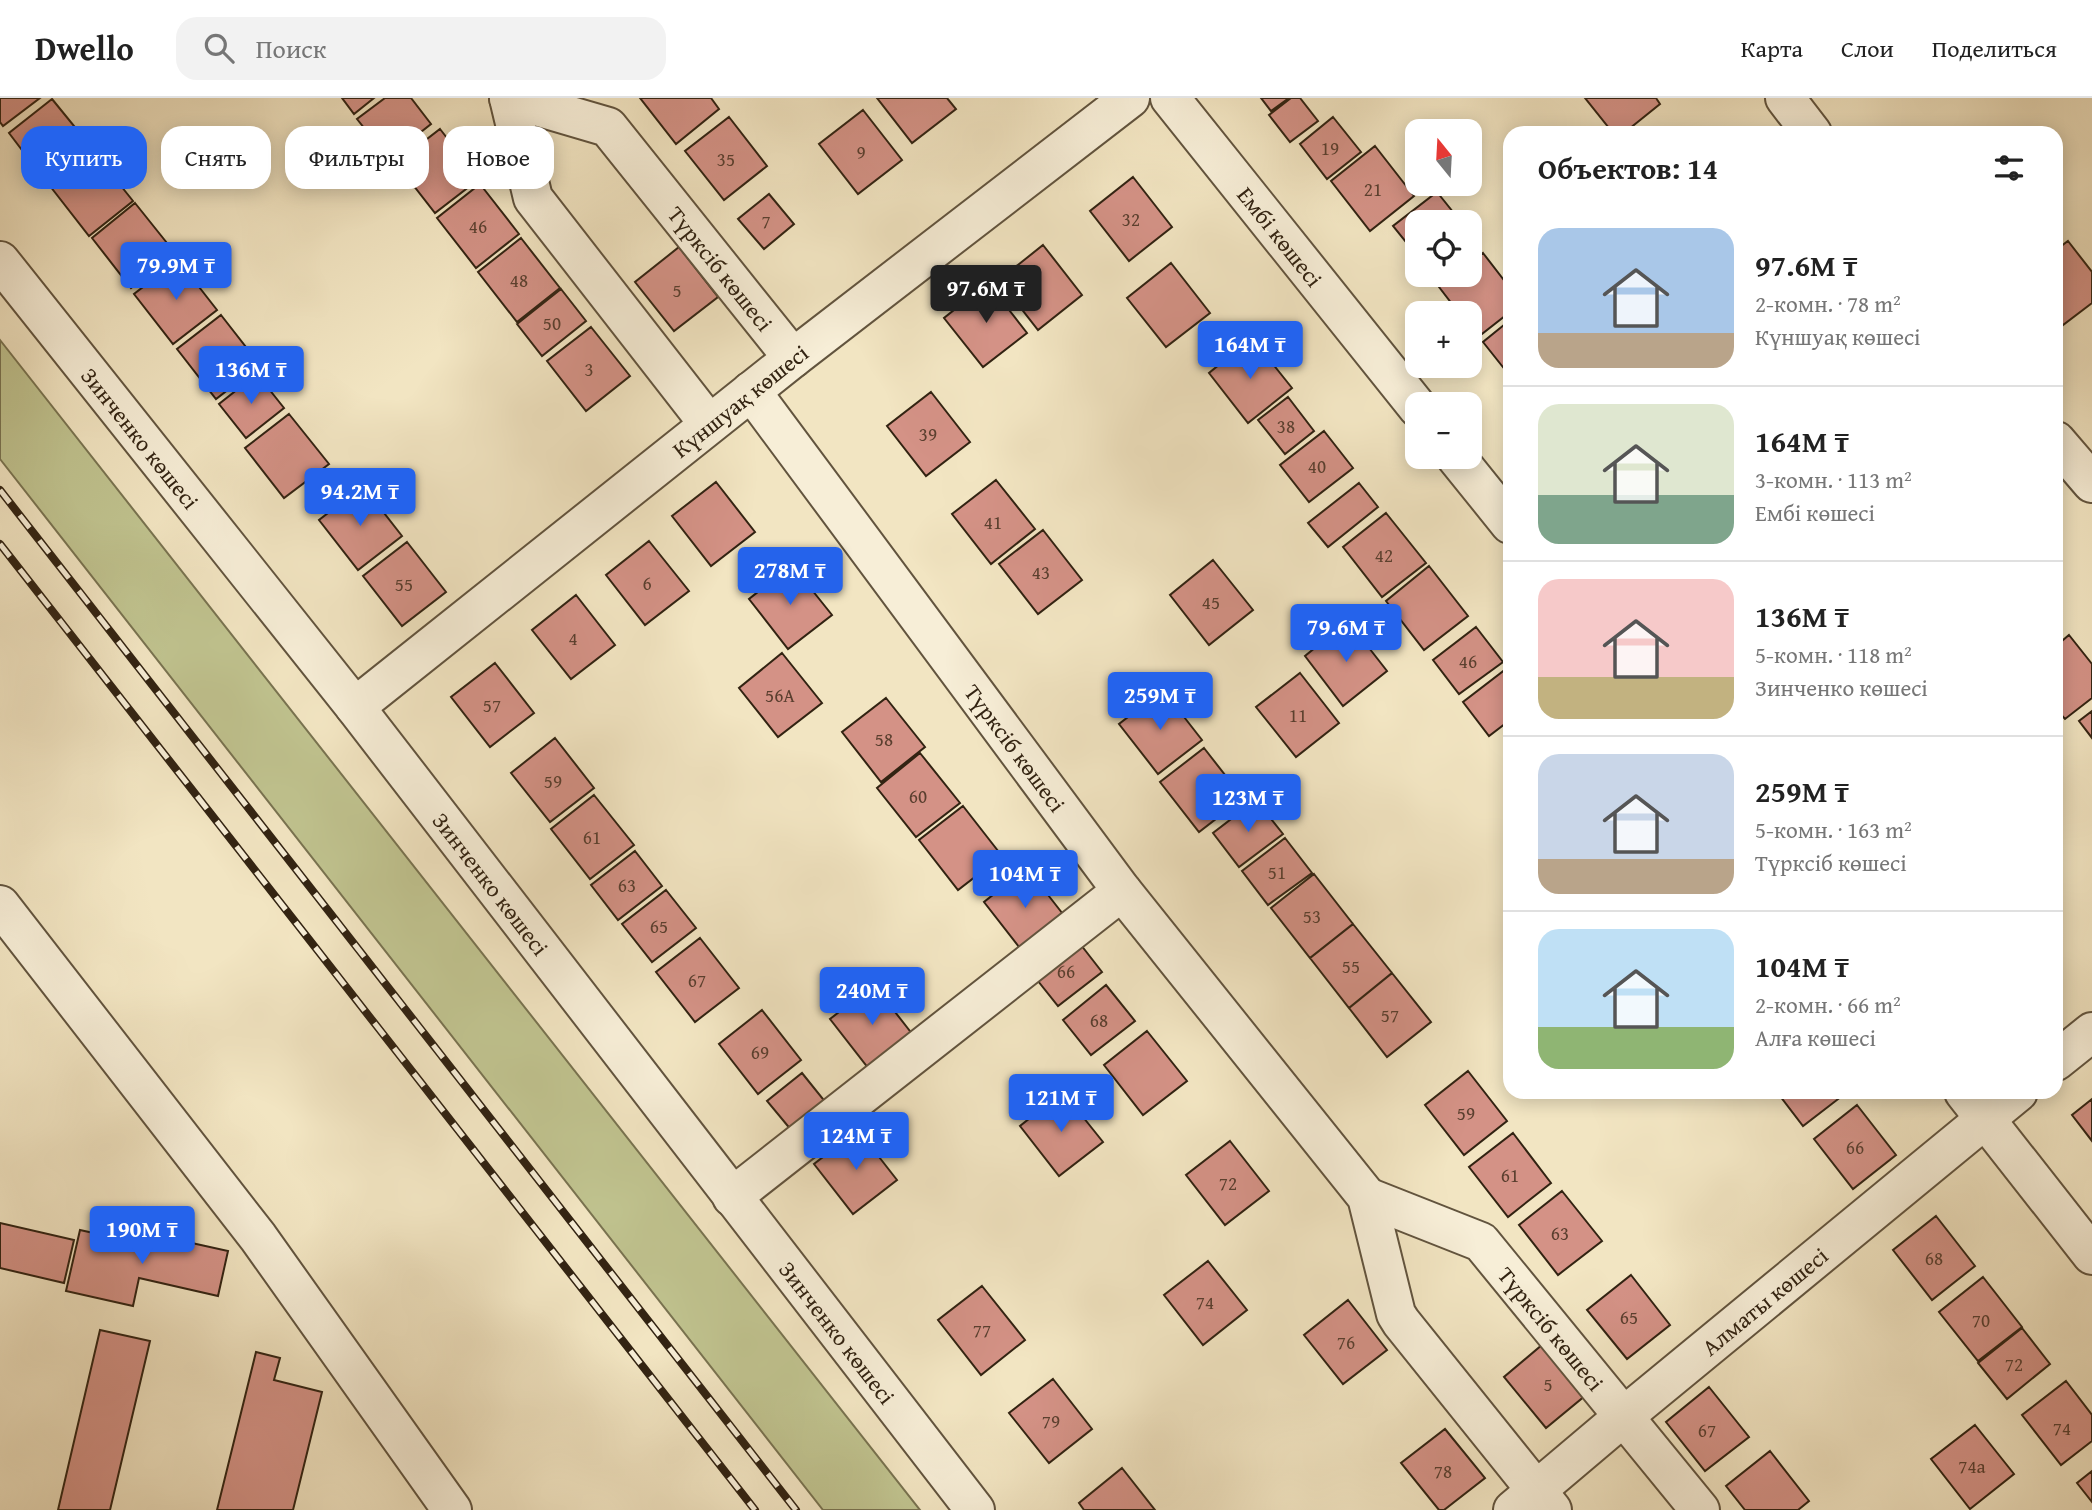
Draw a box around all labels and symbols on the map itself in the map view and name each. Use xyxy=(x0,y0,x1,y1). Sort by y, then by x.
north arrow xyxy=(1405,119,1482,196)
house number: 19 xyxy=(1321,134,1339,162)
house number: 9 xyxy=(856,138,866,166)
house number: 35 xyxy=(717,145,735,173)
house number: 21 xyxy=(1364,175,1382,203)
street label: Ембі көшесі xyxy=(1230,179,1331,293)
street label: Түрксіб көшесі xyxy=(661,199,781,338)
house number: 32 xyxy=(1122,205,1140,233)
house number: 7 xyxy=(761,207,771,235)
house number: 46 xyxy=(469,212,487,240)
pin: 79.9M ₸ xyxy=(111,242,241,302)
house number: 48 xyxy=(510,266,528,294)
pin: 97.6M ₸ xyxy=(921,266,1051,325)
house number: 5 xyxy=(672,276,682,304)
house number: 50 xyxy=(543,309,561,337)
pin: 164M ₸ xyxy=(1193,322,1307,381)
street label: Күншуақ көшесі xyxy=(665,336,815,465)
pin: 136M ₸ xyxy=(194,346,308,406)
house number: 3 xyxy=(584,355,594,383)
street label: Зинченко көшесі xyxy=(74,360,208,516)
house number: 38 xyxy=(1277,412,1295,440)
house number: 39 xyxy=(919,420,937,448)
house number: 40 xyxy=(1308,452,1326,480)
pin: 94.2M ₸ xyxy=(295,468,425,528)
house number: 41 xyxy=(984,508,1002,536)
house number: 42 xyxy=(1375,541,1393,569)
pin: 278M ₸ xyxy=(733,547,847,607)
house number: 43 xyxy=(1032,558,1050,586)
house number: 6 xyxy=(642,569,652,597)
house number: 55 xyxy=(395,570,413,598)
house number: 45 xyxy=(1202,588,1220,616)
pin: 79.6M ₸ xyxy=(1281,604,1411,664)
house number: 4 xyxy=(568,624,578,652)
house number: 46 xyxy=(1459,647,1477,675)
pin: 259M ₸ xyxy=(1103,672,1217,732)
street label: Түрксіб көшесі xyxy=(957,677,1074,818)
house number: 56А xyxy=(765,681,795,709)
house number: 57 xyxy=(483,691,501,719)
house number: 11 xyxy=(1289,701,1307,729)
house number: 58 xyxy=(875,725,893,753)
house number: 59 xyxy=(544,767,562,795)
pin: 123M ₸ xyxy=(1191,774,1305,834)
house number: 60 xyxy=(909,782,927,810)
street label: Зинченко көшесі xyxy=(425,805,557,962)
house number: 61 xyxy=(583,823,601,851)
pin: 104M ₸ xyxy=(968,850,1082,910)
house number: 51 xyxy=(1268,858,1286,886)
house number: 63 xyxy=(618,871,636,899)
house number: 53 xyxy=(1303,902,1321,930)
house number: 65 xyxy=(650,912,668,940)
house number: 55 xyxy=(1342,952,1360,980)
house number: 66 xyxy=(1057,957,1075,985)
house number: 67 xyxy=(688,966,706,994)
pin: 240M ₸ xyxy=(815,968,929,1027)
house number: 57 xyxy=(1381,1001,1399,1029)
house number: 68 xyxy=(1090,1006,1108,1034)
house number: 69 xyxy=(751,1038,769,1066)
pin: 121M ₸ xyxy=(1004,1074,1118,1134)
house number: 59 xyxy=(1457,1099,1475,1127)
pin: 124M ₸ xyxy=(799,1112,913,1172)
house number: 66 xyxy=(1846,1133,1864,1161)
house number: 61 xyxy=(1501,1161,1519,1189)
house number: 72 xyxy=(1219,1169,1237,1197)
pin: 190M ₸ xyxy=(85,1206,199,1266)
house number: 63 xyxy=(1551,1219,1569,1247)
street label: Алматы көшесі xyxy=(1694,1239,1835,1363)
house number: 68 xyxy=(1925,1244,1943,1272)
street label: Зинченко көшесі xyxy=(772,1254,904,1411)
street label: Түрксіб көшесі xyxy=(1491,1259,1612,1397)
house number: 74 xyxy=(1196,1288,1214,1316)
house number: 65 xyxy=(1620,1303,1638,1331)
house number: 70 xyxy=(1972,1306,1990,1334)
house number: 77 xyxy=(973,1316,991,1344)
house number: 76 xyxy=(1337,1328,1355,1356)
house number: 72 xyxy=(2005,1350,2023,1378)
house number: 5 xyxy=(1543,1370,1553,1398)
house number: 79 xyxy=(1042,1407,1060,1435)
house number: 74 xyxy=(2053,1414,2071,1442)
house number: 67 xyxy=(1698,1416,1716,1444)
house number: 74а xyxy=(1958,1452,1986,1480)
house number: 78 xyxy=(1434,1457,1452,1485)

